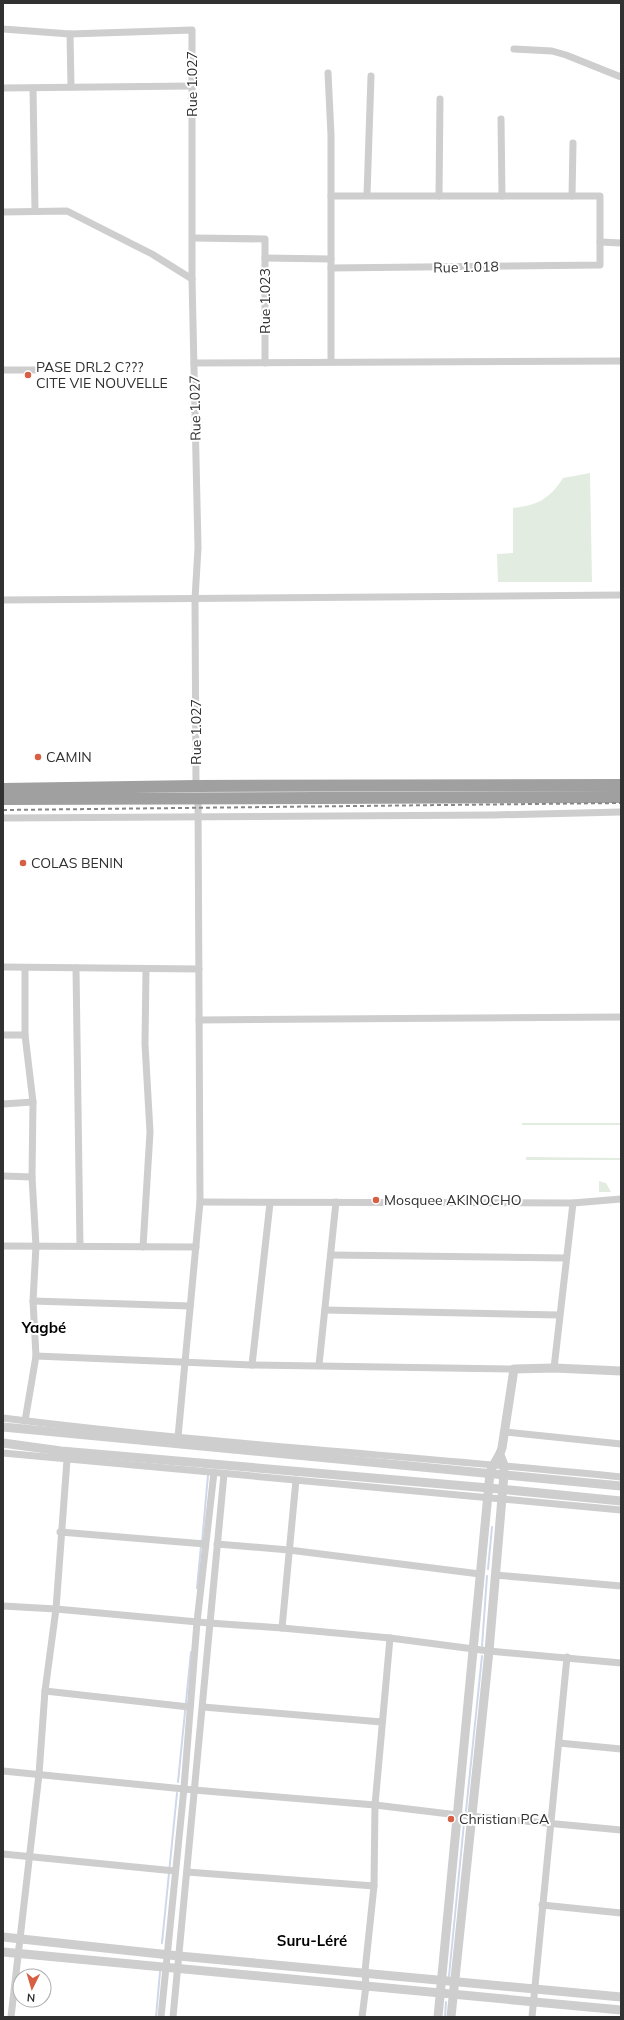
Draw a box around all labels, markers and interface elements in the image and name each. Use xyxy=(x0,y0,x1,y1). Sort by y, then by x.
street label: Rue 1.027 xyxy=(183,51,201,117)
street label: Rue 1.018 xyxy=(433,257,499,277)
street label: Rue 1.023 xyxy=(256,268,274,334)
place label: PASE DRL2 C??? CITE VIE NOUVELLE xyxy=(36,358,168,392)
marker: PASE DRL2 C??? CITE VIE NOUVELLE xyxy=(23,370,33,380)
street label: Rue 1.027 xyxy=(185,375,205,441)
street label: Rue 1.027 xyxy=(187,699,205,765)
place label: CAMIN xyxy=(46,748,92,766)
marker: CAMIN xyxy=(33,752,43,762)
place label: COLAS BENIN xyxy=(31,854,123,872)
marker: COLAS BENIN xyxy=(18,858,28,868)
place label: Mosquee AKINOCHO xyxy=(384,1191,521,1209)
marker: Mosquee AKINOCHO xyxy=(371,1195,381,1205)
district label: Yagbé xyxy=(21,1318,66,1337)
place label: Christian PCA xyxy=(459,1810,550,1828)
marker: Christian PCA xyxy=(446,1814,456,1824)
district label: Suru-Léré xyxy=(277,1931,347,1950)
north arrow xyxy=(12,1968,52,2008)
text: N xyxy=(26,1991,36,2005)

